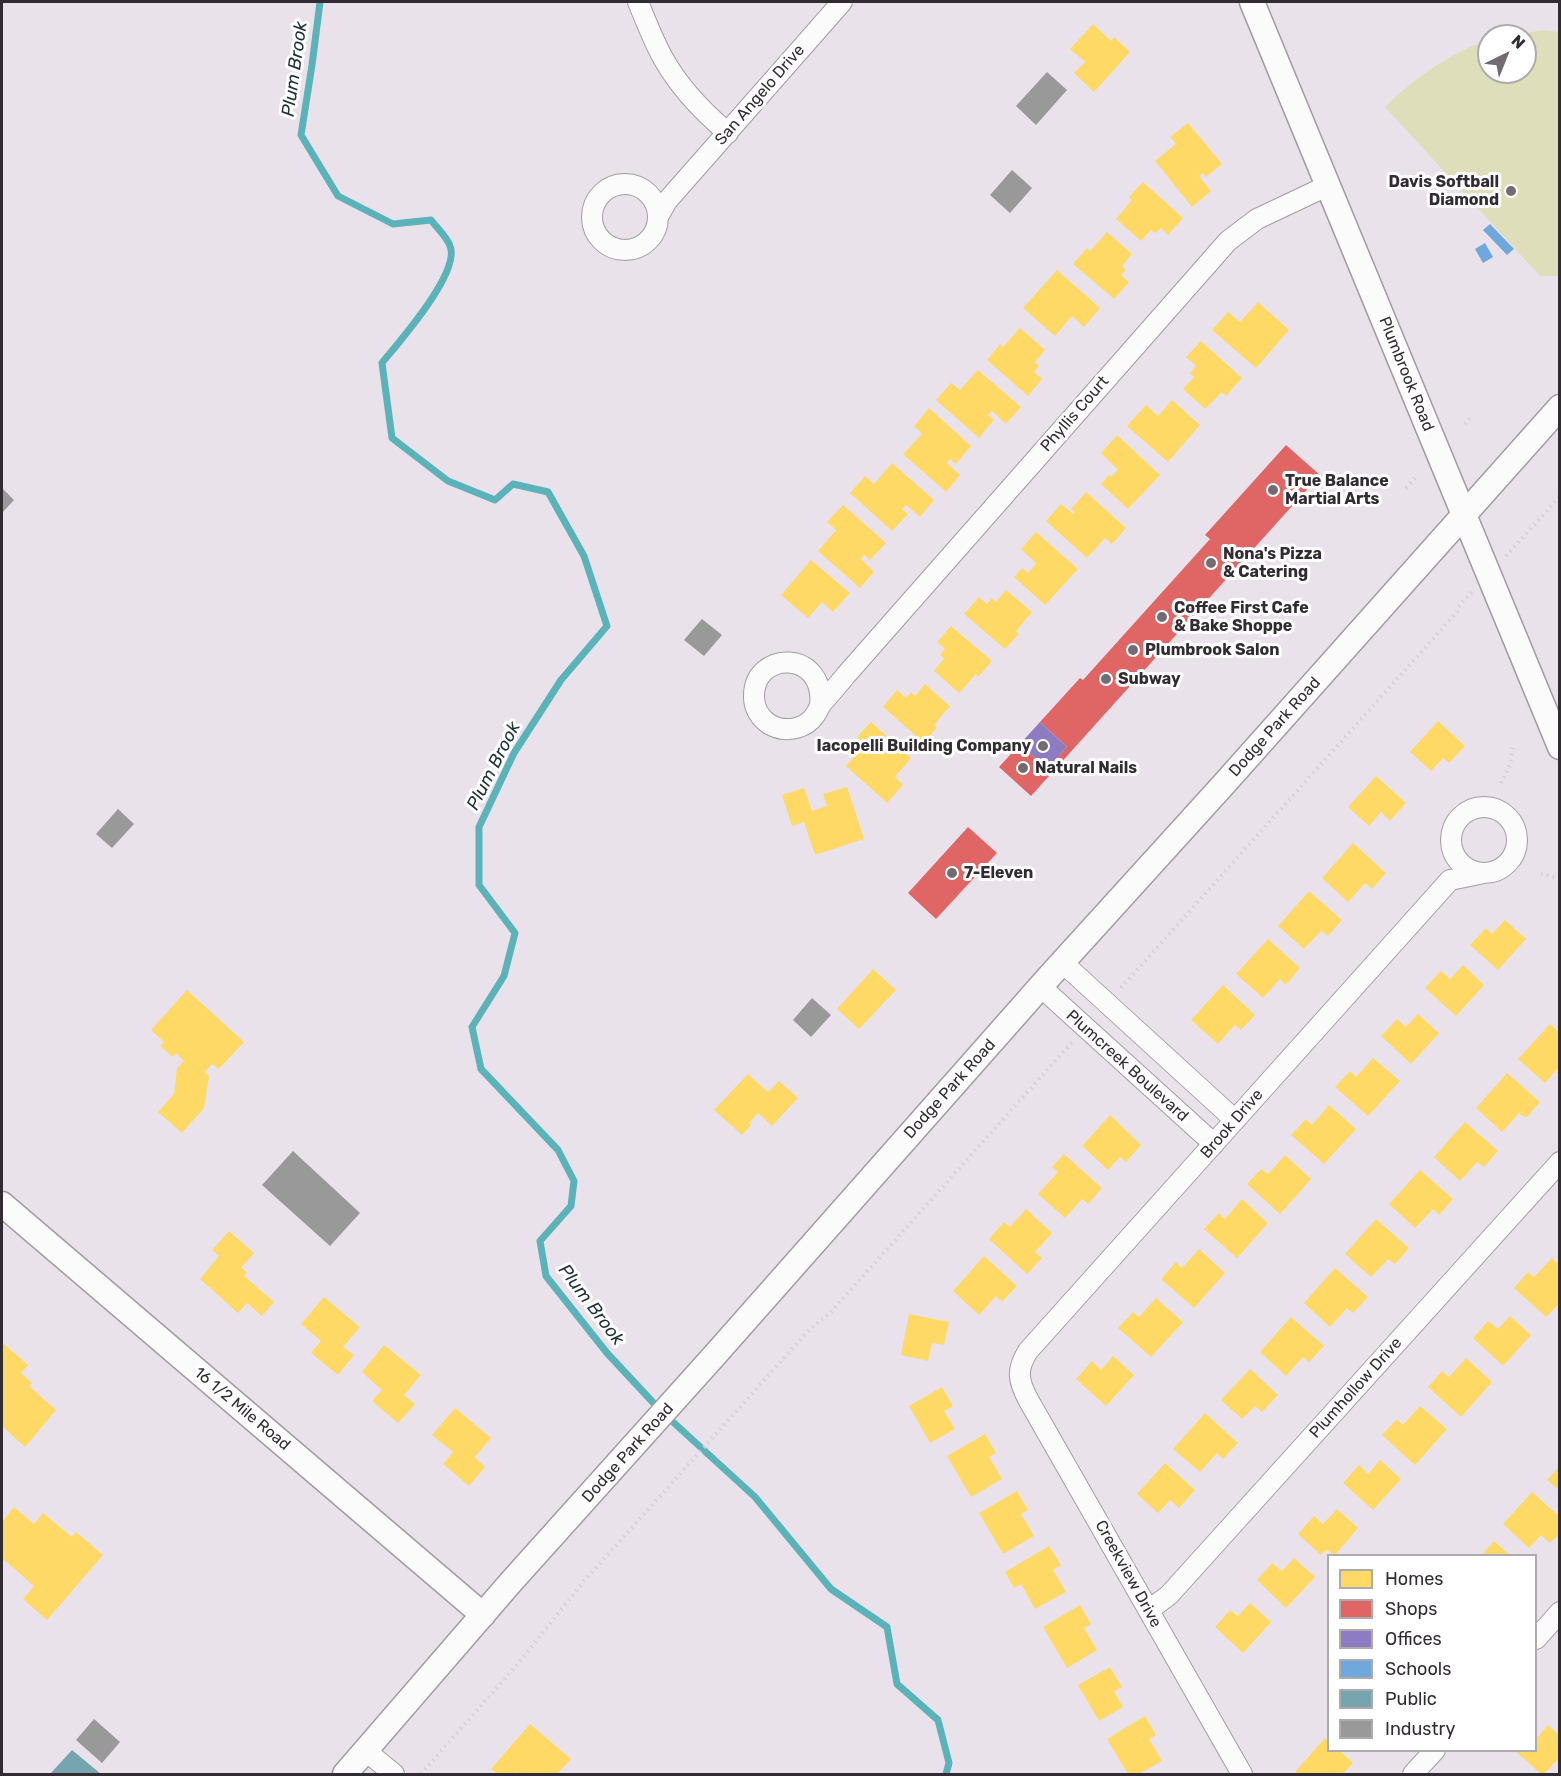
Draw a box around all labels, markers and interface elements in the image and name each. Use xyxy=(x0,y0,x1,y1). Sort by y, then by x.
water label: Plum Brook xyxy=(278,20,312,118)
north arrow xyxy=(1477,24,1537,84)
text: N xyxy=(1508,31,1529,53)
street label: San Angelo Drive xyxy=(711,41,809,149)
place label: Davis Softball Diamond xyxy=(1388,172,1499,210)
marker: Davis Softball Diamond xyxy=(1504,184,1518,198)
street label: Plumbrook Road xyxy=(1374,314,1438,434)
street label: Phyllis Court xyxy=(1037,372,1113,456)
place label: True Balance Martial Arts xyxy=(1285,471,1389,509)
marker: True Balance Martial Arts xyxy=(1266,483,1280,497)
place label: Nona's Pizza & Catering xyxy=(1223,544,1322,582)
marker: Nona's Pizza & Catering xyxy=(1204,556,1218,570)
place label: Coffee First Cafe & Bake Shoppe xyxy=(1174,598,1309,636)
marker: Coffee First Cafe & Bake Shoppe xyxy=(1155,610,1169,624)
place label: Plumbrook Salon xyxy=(1145,640,1280,660)
marker: Plumbrook Salon xyxy=(1126,643,1140,657)
place label: Subway xyxy=(1118,669,1181,689)
marker: Subway xyxy=(1099,672,1113,686)
street label: Dodge Park Road xyxy=(1225,673,1325,781)
water label: Plum Brook xyxy=(463,718,525,814)
place label: Iacopelli Building Company xyxy=(817,736,1031,756)
marker: Iacopelli Building Company xyxy=(1036,739,1050,753)
place label: Natural Nails xyxy=(1035,758,1137,778)
marker: Natural Nails xyxy=(1016,761,1030,775)
place label: 7-Eleven xyxy=(964,863,1033,883)
marker: 7-Eleven xyxy=(945,866,959,880)
street label: Plumcreek Boulevard xyxy=(1062,1006,1192,1126)
street label: Dodge Park Road xyxy=(900,1035,1000,1143)
street label: Brook Drive xyxy=(1197,1085,1267,1163)
water label: Plum Brook xyxy=(553,1260,629,1350)
street label: Plumhollow Drive xyxy=(1306,1334,1406,1442)
street label: 16 1/2 Mile Road xyxy=(190,1363,294,1455)
street label: Dodge Park Road xyxy=(578,1399,678,1507)
street label: Creekview Drive xyxy=(1091,1517,1165,1631)
legend xyxy=(1327,1554,1537,1752)
text: Homes xyxy=(1385,1568,1443,1590)
text: Shops xyxy=(1385,1598,1437,1620)
text: Offices xyxy=(1385,1628,1442,1650)
text: Schools xyxy=(1385,1658,1451,1680)
text: Public xyxy=(1385,1688,1437,1710)
text: Industry xyxy=(1385,1718,1455,1740)

